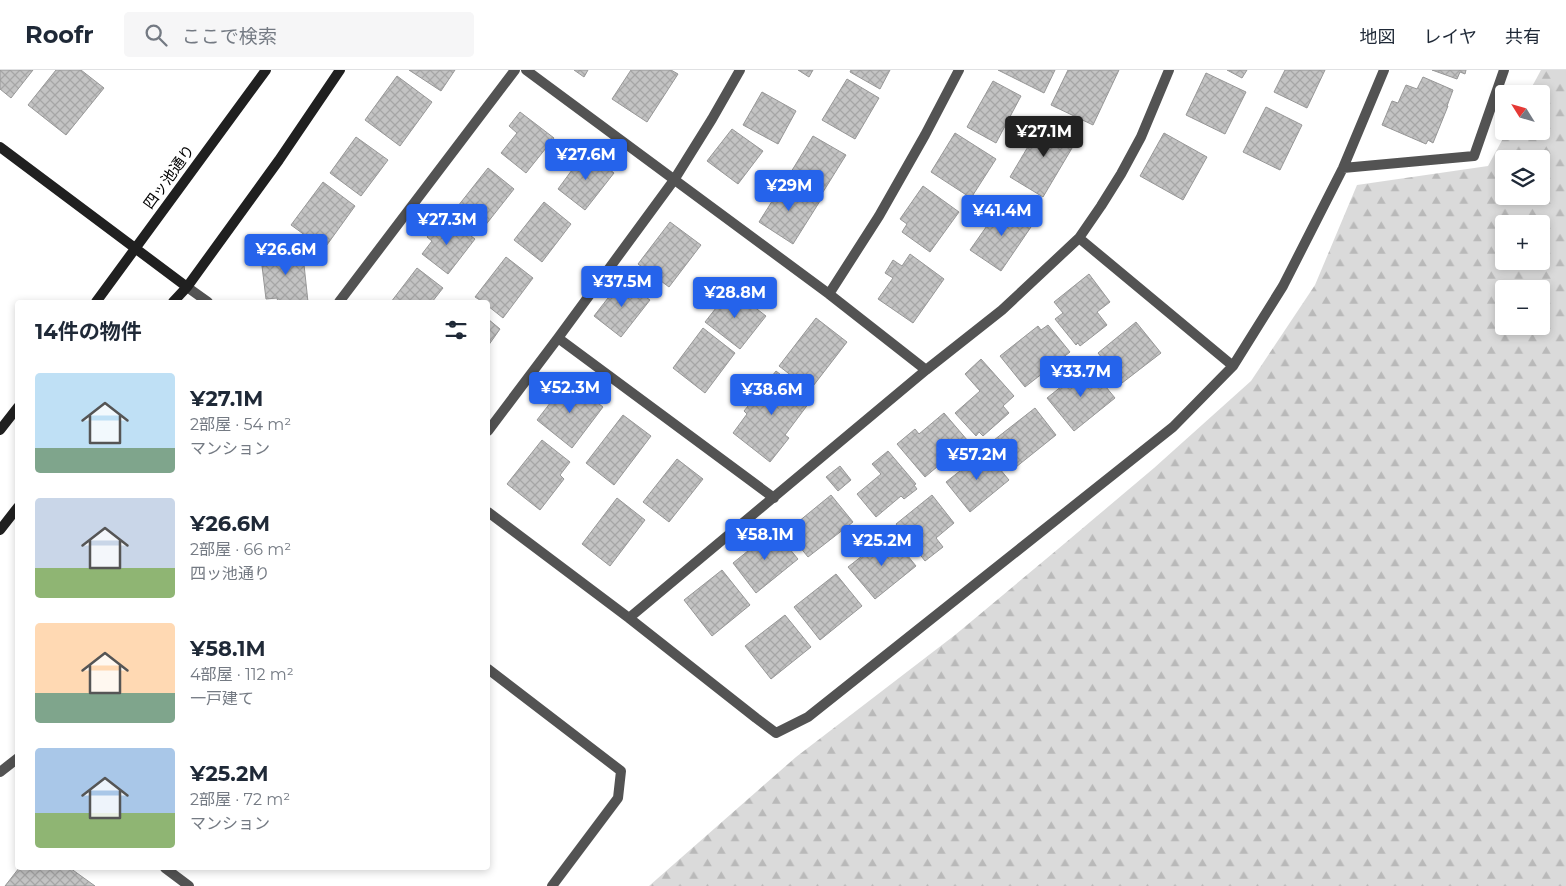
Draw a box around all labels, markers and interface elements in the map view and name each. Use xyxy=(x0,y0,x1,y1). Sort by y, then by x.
search box xyxy=(124,12,474,57)
text: Roofr xyxy=(25,20,94,49)
icon: search xyxy=(142,21,170,49)
text: ここで検索 xyxy=(182,25,277,48)
text: 地図 xyxy=(1360,26,1396,48)
text: レイヤ xyxy=(1424,26,1477,48)
text: 共有 xyxy=(1505,26,1541,48)
north arrow xyxy=(1495,85,1550,140)
map controls xyxy=(1495,85,1550,335)
pin: ¥27.1M xyxy=(1003,116,1085,158)
text: ¥27.1M xyxy=(1016,122,1072,141)
pin: ¥27.6M xyxy=(545,138,627,181)
street label: 四ッ池通り xyxy=(139,141,198,213)
text: ¥27.6M xyxy=(556,145,616,164)
button: layers xyxy=(1495,150,1550,205)
pin: ¥29M xyxy=(759,170,819,212)
text: ¥29M xyxy=(766,176,812,195)
pin: ¥41.4M xyxy=(961,194,1043,237)
text: ¥41.4M xyxy=(972,201,1032,220)
pin: ¥27.3M xyxy=(406,204,488,246)
text: ¥27.3M xyxy=(417,210,477,229)
button: + xyxy=(1495,215,1550,270)
pin: ¥26.6M xyxy=(245,234,327,276)
text: ¥26.6M xyxy=(255,240,317,259)
pin: ¥37.5M xyxy=(581,266,663,308)
text: ¥37.5M xyxy=(592,272,652,291)
pin: ¥28.8M xyxy=(694,276,776,319)
button: − xyxy=(1495,280,1550,335)
text: ¥28.8M xyxy=(704,283,766,302)
icon: filters xyxy=(442,316,470,344)
text: 14件の物件 xyxy=(35,319,142,344)
pin: ¥33.7M xyxy=(1040,356,1122,398)
text: ¥33.7M xyxy=(1051,362,1111,381)
pin: ¥52.3M xyxy=(529,372,611,414)
pin: ¥38.6M xyxy=(731,374,813,416)
text: ¥52.3M xyxy=(540,378,600,397)
text: ¥38.6M xyxy=(741,380,803,399)
text: ¥27.1M xyxy=(190,386,263,411)
icon: home xyxy=(75,393,135,453)
text: 2部屋 · 54 m² xyxy=(190,415,291,434)
pin: ¥57.2M xyxy=(936,438,1018,481)
text: マンション xyxy=(190,439,270,458)
text: ¥57.2M xyxy=(947,445,1007,464)
text: ¥26.6M xyxy=(190,511,270,536)
icon: home xyxy=(75,518,135,578)
pin: ¥58.1M xyxy=(724,518,806,561)
pin: ¥25.2M xyxy=(841,524,923,567)
text: ¥58.1M xyxy=(736,525,794,544)
text: ¥25.2M xyxy=(852,531,912,550)
text: 2部屋 · 66 m² xyxy=(190,540,291,559)
text: 四ッ池通り xyxy=(190,564,270,583)
text: ¥58.1M xyxy=(190,636,265,661)
icon: home xyxy=(75,643,135,703)
text: 4部屋 · 112 m² xyxy=(190,665,294,684)
text: 一戸建て xyxy=(190,689,254,708)
text: ¥25.2M xyxy=(190,761,269,786)
icon: home xyxy=(75,768,135,828)
text: 2部屋 · 72 m² xyxy=(190,790,290,809)
text: マンション xyxy=(190,814,270,833)

